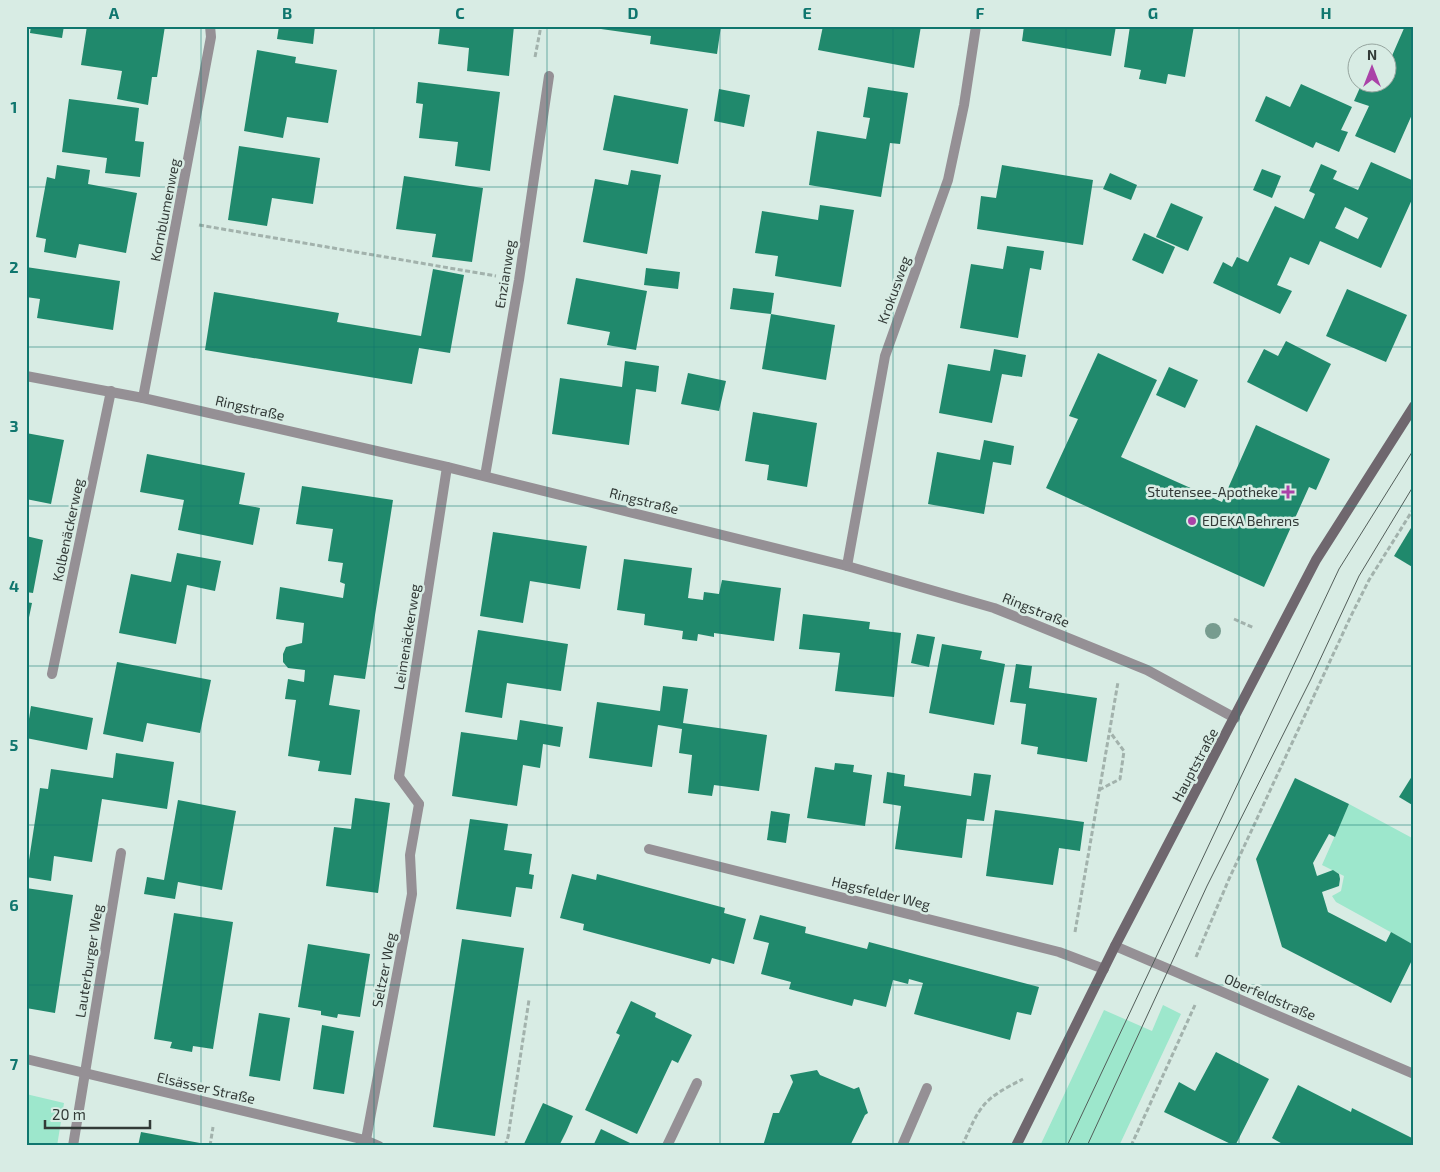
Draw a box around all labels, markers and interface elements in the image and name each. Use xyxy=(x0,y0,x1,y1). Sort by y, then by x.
text: A xyxy=(109,3,120,22)
text: B xyxy=(282,3,292,22)
text: C xyxy=(455,3,465,22)
text: D xyxy=(628,3,639,22)
text: E xyxy=(802,3,812,22)
text: F xyxy=(976,3,985,22)
text: G xyxy=(1148,3,1158,22)
text: H xyxy=(1320,3,1332,22)
north arrow xyxy=(1348,42,1398,92)
text: N xyxy=(1367,46,1377,63)
text: 1 xyxy=(11,97,17,116)
street label: Kornblumenweg xyxy=(146,157,183,263)
street label: Enzianweg xyxy=(491,238,518,309)
street label: Krokusweg xyxy=(873,254,914,326)
text: 2 xyxy=(9,257,19,276)
street label: Ringstraße xyxy=(214,391,287,424)
text: 3 xyxy=(9,416,19,435)
street label: Kolbenäckerweg xyxy=(48,476,87,583)
place label: Stutensee-Apotheke xyxy=(1147,483,1278,500)
street label: Ringstraße xyxy=(608,484,681,517)
marker: Stutensee-Apotheke xyxy=(1282,486,1294,498)
place label: EDEKA Behrens xyxy=(1202,512,1299,529)
marker: EDEKA Behrens xyxy=(1186,515,1198,527)
text: 4 xyxy=(9,576,19,595)
street label: Leimenäckerweg xyxy=(390,582,423,691)
street label: Ringstraße xyxy=(1000,588,1072,631)
street label: Hauptstraße xyxy=(1168,725,1221,805)
text: 5 xyxy=(10,735,19,754)
street label: Hagsfelder Weg xyxy=(830,872,932,913)
text: 6 xyxy=(9,895,19,914)
street label: Lauterburger Weg xyxy=(71,903,106,1019)
street label: Seltzer Weg xyxy=(368,931,399,1009)
street label: Oberfeldstraße xyxy=(1222,970,1319,1024)
text: 7 xyxy=(10,1054,19,1073)
street label: Elsässer Straße xyxy=(155,1068,257,1107)
scale bar xyxy=(45,1097,150,1129)
text: 20 m xyxy=(52,1105,86,1123)

